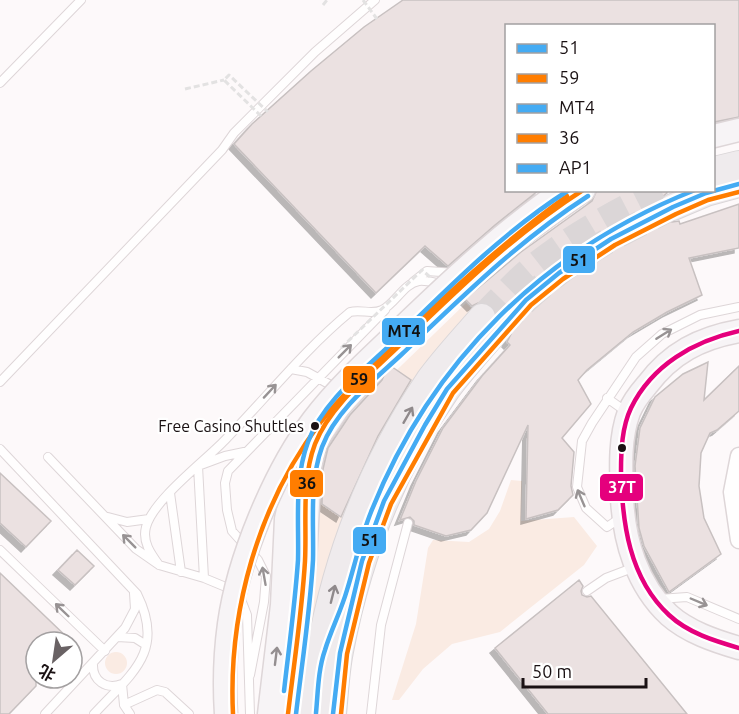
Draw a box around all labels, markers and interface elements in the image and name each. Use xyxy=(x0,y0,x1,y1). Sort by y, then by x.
legend xyxy=(505,24,715,192)
text: 51 xyxy=(559,37,579,57)
text: 59 xyxy=(559,67,579,87)
text: MT4 xyxy=(559,97,595,117)
text: 36 xyxy=(559,127,579,147)
text: AP1 xyxy=(559,157,592,177)
line badge: 51 xyxy=(562,245,596,274)
text: 51 xyxy=(570,251,588,269)
line badge: MT4 xyxy=(381,317,426,346)
text: MT4 xyxy=(388,322,420,340)
one-way arrow xyxy=(656,327,673,340)
one-way arrow xyxy=(338,343,352,358)
line badge: 59 xyxy=(342,365,376,394)
text: 59 xyxy=(350,370,368,388)
one-way arrow xyxy=(263,384,277,399)
one-way arrow xyxy=(402,407,414,424)
place label: Free Casino Shuttles xyxy=(158,417,304,435)
marker: Free Casino Shuttles xyxy=(309,420,321,432)
unlabelled marker xyxy=(616,442,628,454)
line badge: 36 xyxy=(289,469,324,498)
line badge: 37T xyxy=(599,473,644,502)
text: 36 xyxy=(298,474,316,492)
text: 37T xyxy=(608,478,636,496)
one-way arrow xyxy=(575,489,586,507)
line badge: 51 xyxy=(352,526,387,555)
text: 51 xyxy=(361,531,379,549)
one-way arrow xyxy=(121,534,136,549)
one-way arrow xyxy=(258,567,269,586)
one-way arrow xyxy=(327,585,339,604)
one-way arrow xyxy=(689,597,707,608)
one-way arrow xyxy=(55,603,70,617)
north arrow xyxy=(24,630,84,690)
one-way arrow xyxy=(270,646,281,666)
scale bar xyxy=(523,651,646,689)
text: 北 xyxy=(35,661,58,685)
text: 50 m xyxy=(532,661,572,681)

